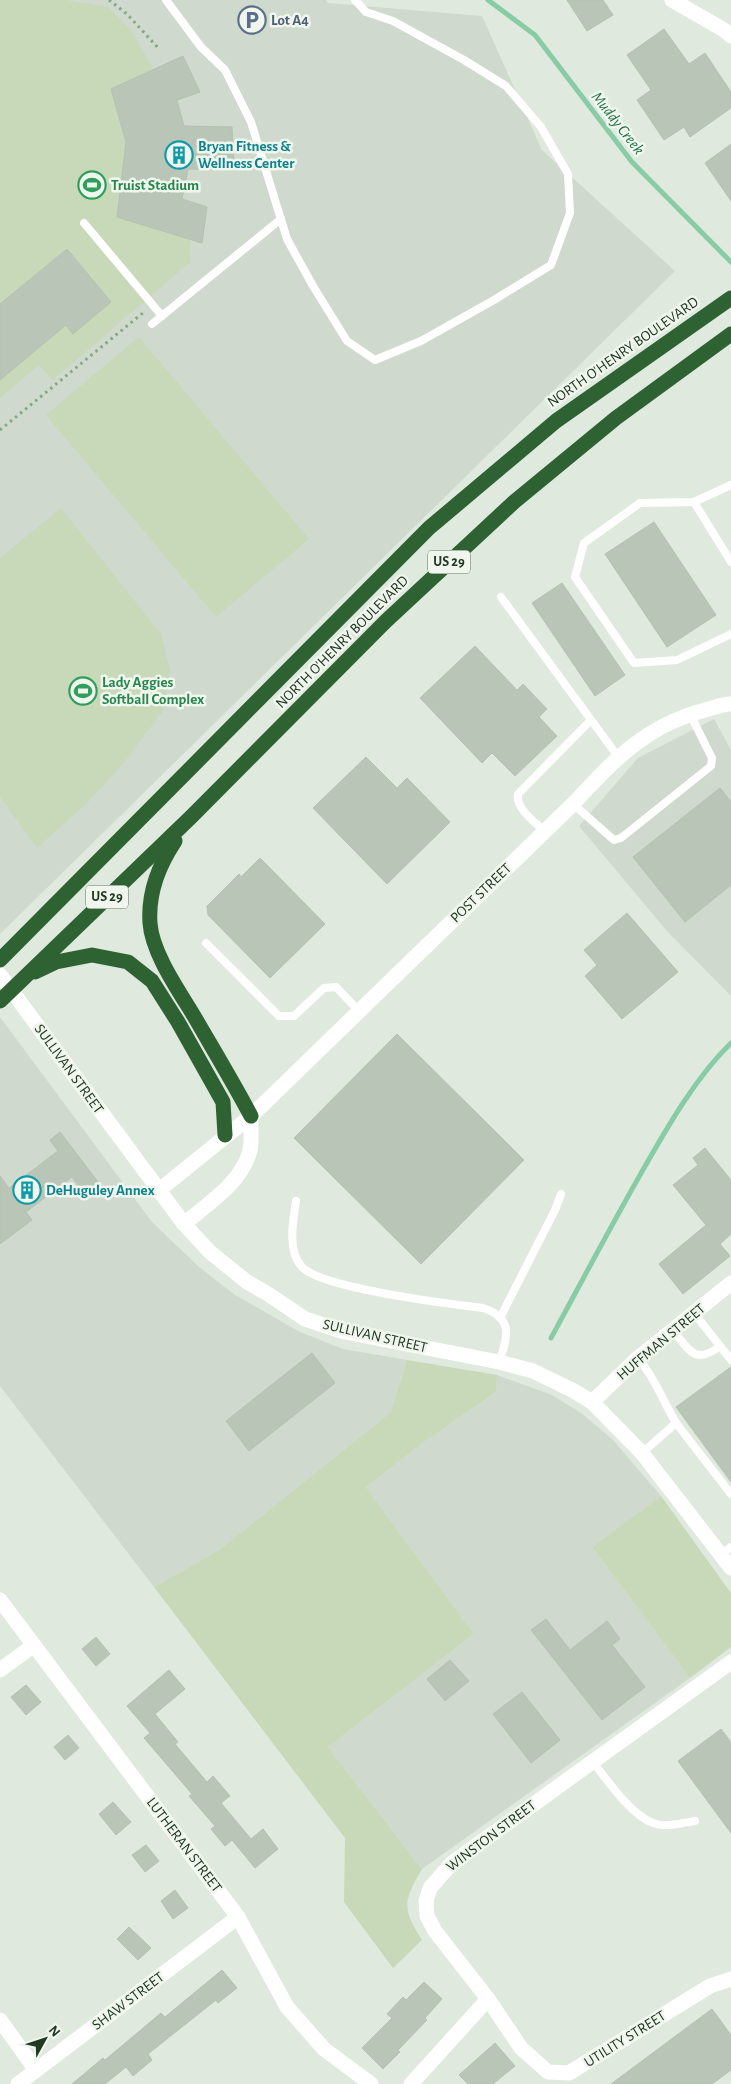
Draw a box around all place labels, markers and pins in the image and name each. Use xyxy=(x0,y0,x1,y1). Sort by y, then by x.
parking icon: Lot A4 xyxy=(237,5,267,35)
place label: Lot A4 xyxy=(271,13,309,28)
place label: Bryan Fitness & Wellness Center xyxy=(198,139,295,171)
building icon: Bryan Fitness & Wellness Center xyxy=(164,140,194,170)
sports icon: Truist Stadium xyxy=(77,170,107,200)
place label: Truist Stadium xyxy=(111,178,199,193)
place label: Lady Aggies Softball Complex xyxy=(102,675,204,707)
sports icon: Lady Aggies Softball Complex xyxy=(68,676,98,706)
building icon: DeHuguley Annex xyxy=(12,1175,42,1205)
place label: DeHuguley Annex xyxy=(46,1183,155,1198)

